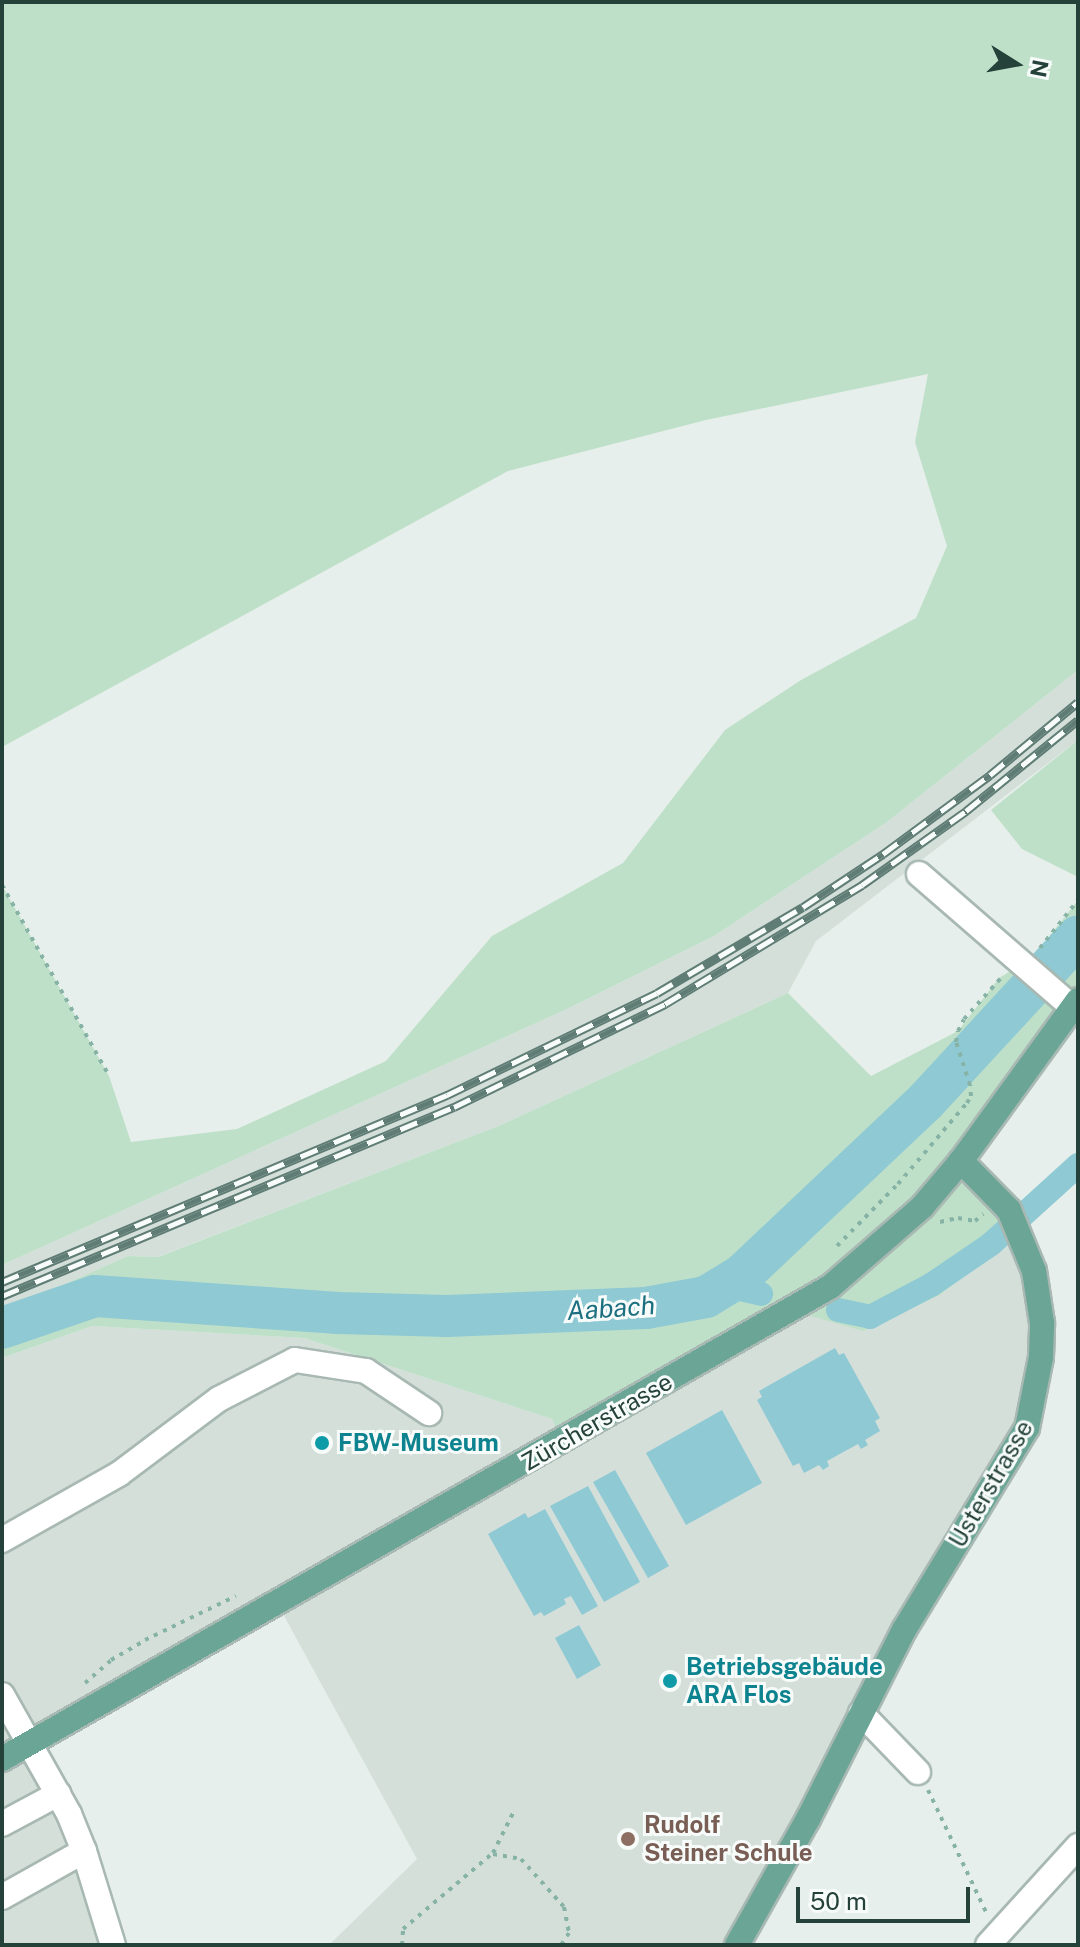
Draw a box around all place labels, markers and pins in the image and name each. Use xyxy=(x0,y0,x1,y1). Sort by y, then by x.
place label: FBW-Museum xyxy=(338,1429,499,1457)
marker: FBW-Museum xyxy=(313,1434,331,1452)
place label: Betriebsgebäude ARA Flos xyxy=(686,1653,883,1709)
marker: Betriebsgebäude ARA Flos xyxy=(661,1672,679,1690)
place label: Rudolf Steiner Schule xyxy=(644,1811,813,1867)
marker: Rudolf Steiner Schule xyxy=(619,1830,637,1848)

